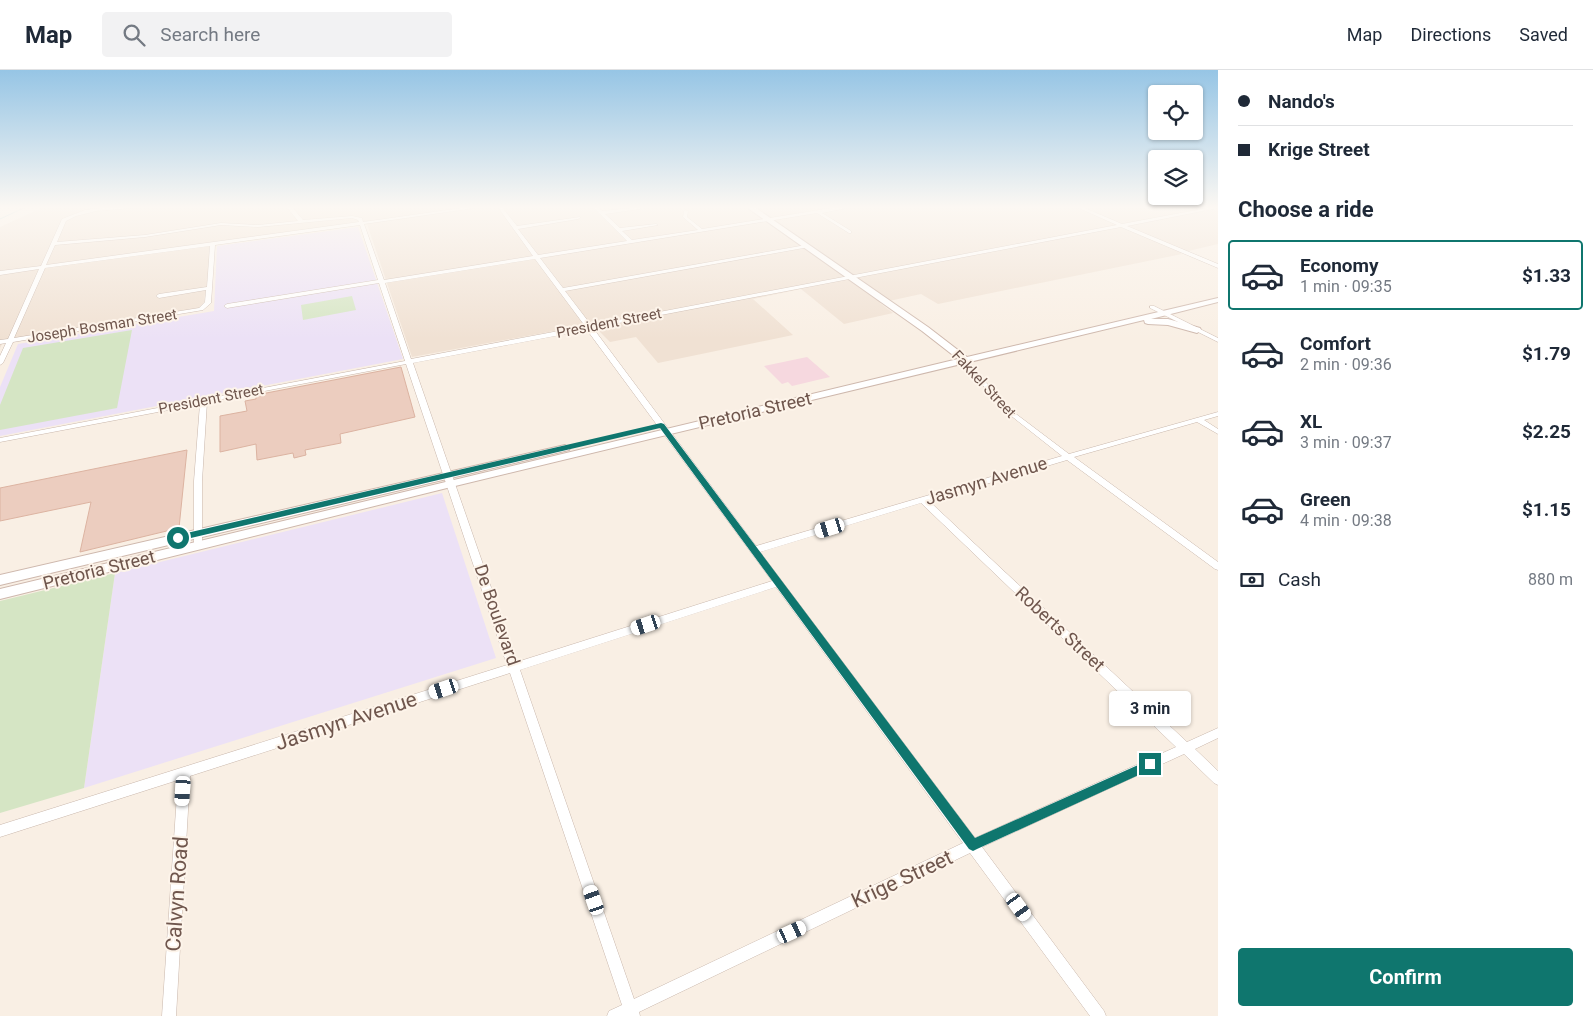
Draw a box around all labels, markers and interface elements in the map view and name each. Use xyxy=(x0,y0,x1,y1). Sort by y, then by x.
search box xyxy=(102,12,452,57)
text: Map xyxy=(25,21,72,49)
icon: search xyxy=(120,21,148,49)
text: Search here xyxy=(160,23,260,46)
text: Map xyxy=(1347,24,1382,45)
text: Directions xyxy=(1410,24,1491,45)
text: Saved xyxy=(1519,24,1568,45)
map controls xyxy=(1148,85,1203,205)
button: locate xyxy=(1148,85,1203,140)
text: Nando's xyxy=(1268,90,1335,113)
text: Krige Street xyxy=(1268,138,1370,161)
button: layers xyxy=(1148,150,1203,205)
text: Choose a ride xyxy=(1238,197,1374,222)
icon: car xyxy=(1240,253,1285,298)
text: Economy xyxy=(1300,254,1379,277)
text: $1.33 xyxy=(1522,264,1571,287)
text: 1 min · 09:35 xyxy=(1300,277,1392,296)
street label: President Street xyxy=(555,304,663,342)
street label: Joseph Bosman Street xyxy=(26,305,178,347)
icon: car xyxy=(1240,331,1285,376)
text: Comfort xyxy=(1300,332,1371,355)
text: $1.79 xyxy=(1522,342,1571,365)
street label: Fakkel Street xyxy=(948,346,1020,422)
text: 2 min · 09:36 xyxy=(1300,355,1392,374)
street label: President Street xyxy=(157,380,265,418)
street label: Pretoria Street xyxy=(696,387,813,434)
icon: car xyxy=(1240,409,1285,454)
text: XL xyxy=(1300,410,1322,433)
text: $2.25 xyxy=(1522,420,1571,443)
text: 3 min · 09:37 xyxy=(1300,433,1392,452)
street label: Jasmyn Avenue xyxy=(922,452,1049,509)
icon: car xyxy=(1240,487,1285,532)
text: Green xyxy=(1300,488,1351,511)
text: $1.15 xyxy=(1522,498,1571,521)
text: 4 min · 09:38 xyxy=(1300,511,1392,530)
car xyxy=(813,516,846,540)
route start xyxy=(167,527,189,549)
street label: Pretoria Street xyxy=(41,545,157,594)
street label: De Boulevard xyxy=(470,562,525,668)
icon: cash xyxy=(1238,566,1266,594)
text: Cash xyxy=(1278,568,1321,591)
text: 880 m xyxy=(1528,570,1573,589)
street label: Roberts Street xyxy=(1011,582,1110,675)
car xyxy=(629,613,662,637)
car xyxy=(427,677,460,701)
street label: Jasmyn Avenue xyxy=(272,687,420,755)
callout: 3 min xyxy=(1109,692,1191,726)
text: 3 min xyxy=(1130,699,1170,718)
route end xyxy=(1139,753,1161,775)
car xyxy=(174,776,191,806)
street label: Calvyn Road xyxy=(161,836,193,952)
street label: Krige Street xyxy=(848,845,957,913)
car xyxy=(582,883,605,917)
car xyxy=(1004,890,1033,924)
car xyxy=(775,919,808,945)
button: Confirm xyxy=(1238,948,1573,1006)

